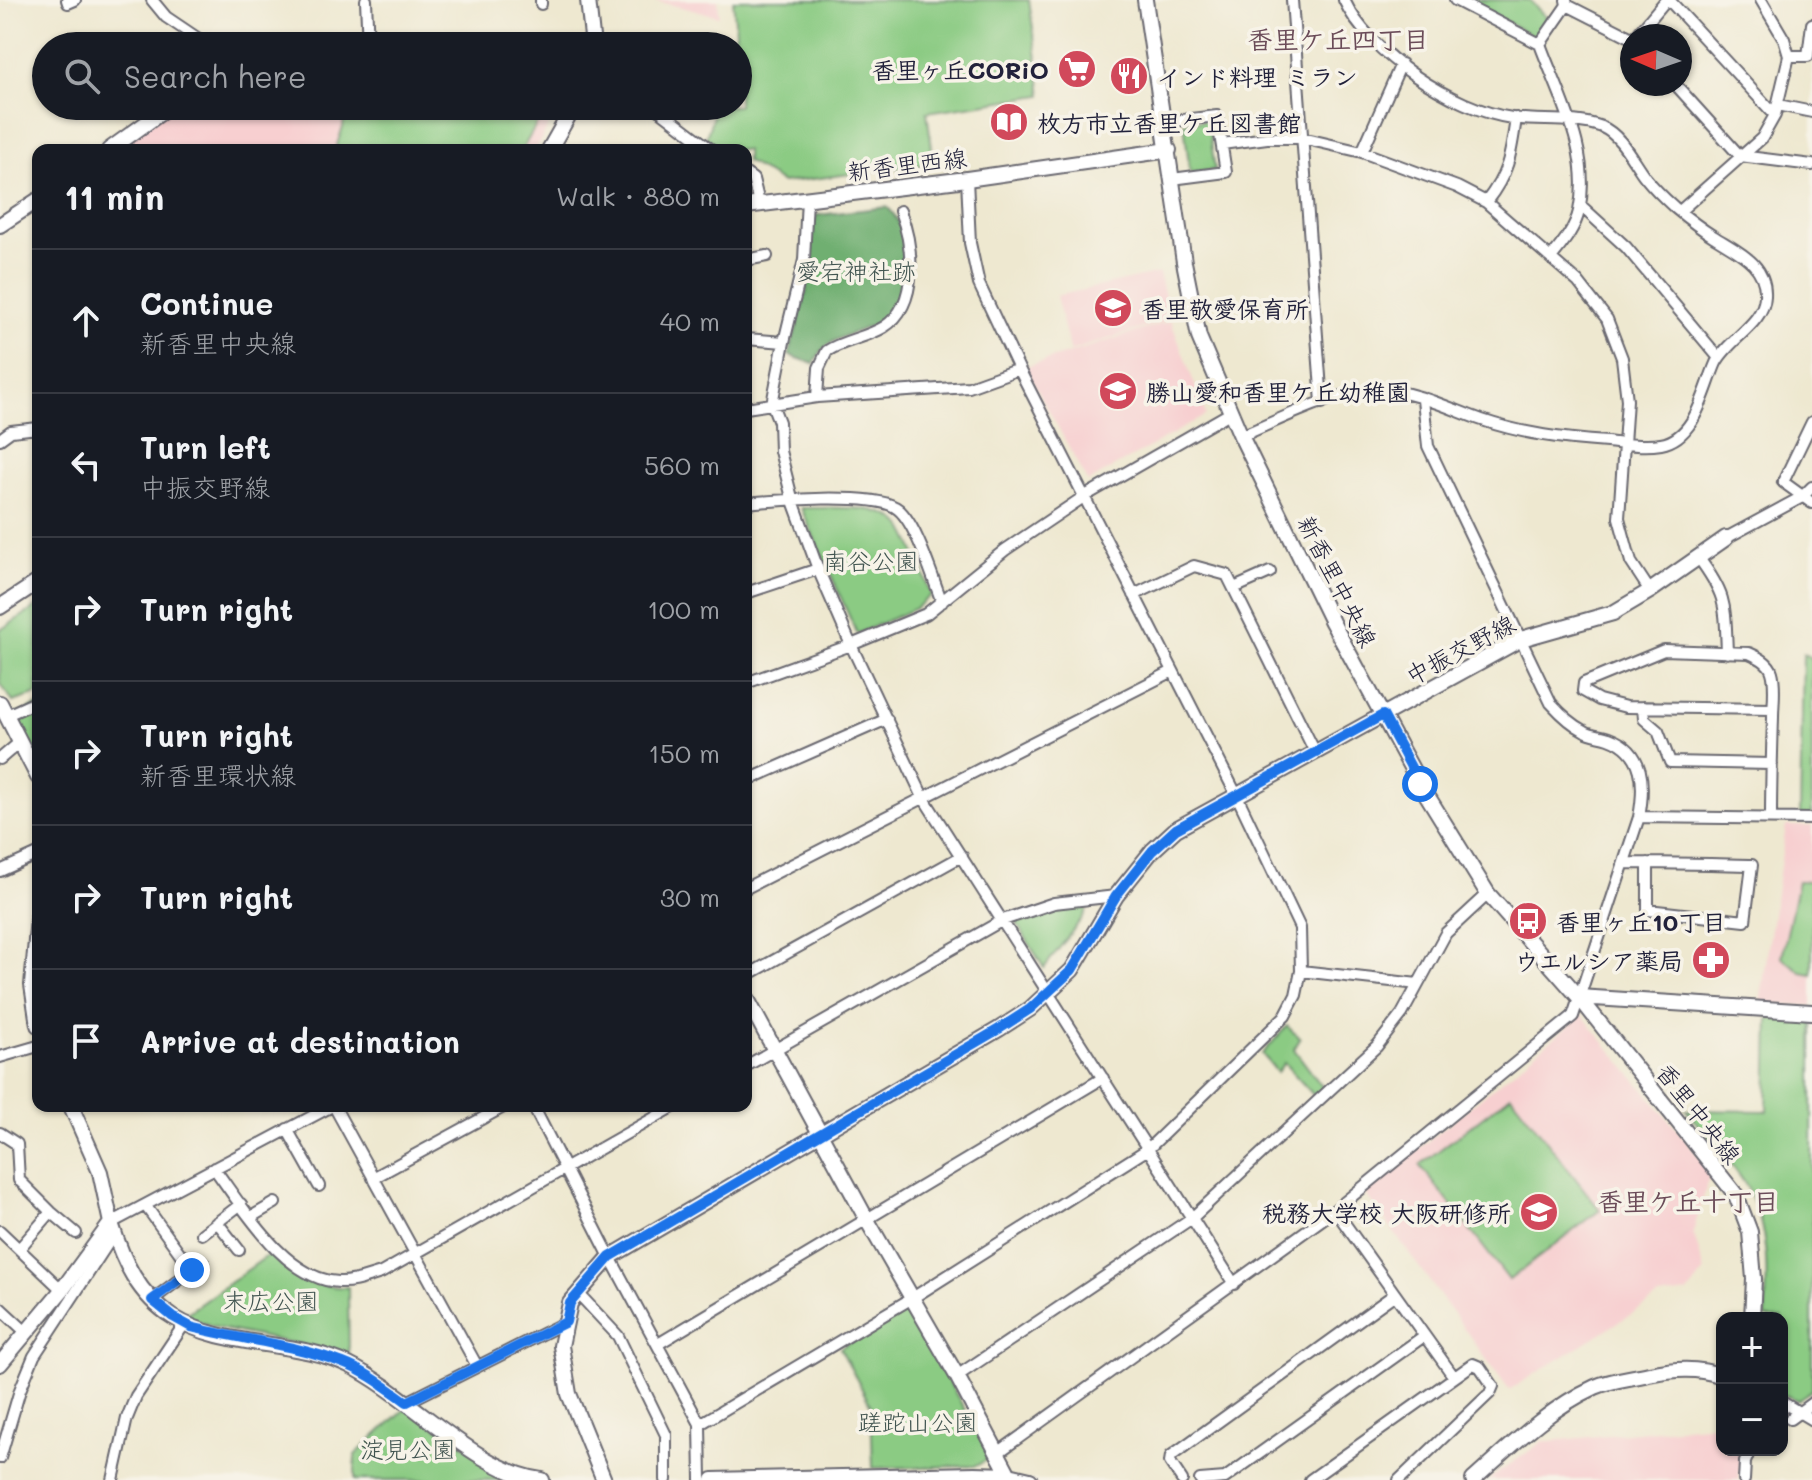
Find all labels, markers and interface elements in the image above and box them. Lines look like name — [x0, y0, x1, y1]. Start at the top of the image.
district label: 香里ケ丘四丁目 — [1247, 22, 1429, 56]
north arrow — [1620, 24, 1692, 96]
search box — [32, 32, 752, 120]
supermarket icon: 香里ヶ丘CORiO — [1056, 48, 1098, 90]
icon: search — [60, 54, 104, 98]
place label: 香里ヶ丘CORiO — [871, 54, 1049, 85]
restaurant icon: インド料理 ミラン — [1108, 55, 1150, 97]
text: Search here — [124, 56, 307, 96]
place label: インド料理 ミラン — [1157, 61, 1358, 92]
library icon: 枚方市立香里ケ丘図書館 — [988, 101, 1030, 143]
place label: 枚方市立香里ケ丘図書館 — [1037, 107, 1301, 138]
street label: 新香里西線 — [846, 141, 968, 187]
text: 11 min — [64, 174, 164, 219]
text: Walk · 880 m — [556, 179, 720, 213]
park label: 愛宕神社跡 — [796, 255, 916, 286]
text: Continue — [140, 283, 273, 323]
school or university icon: 香里敬愛保育所 — [1092, 287, 1134, 329]
place label: 香里敬愛保育所 — [1141, 293, 1309, 324]
icon: ahead — [64, 299, 108, 343]
text: 40 m — [660, 304, 720, 338]
text: 新香里中央線 — [140, 326, 296, 360]
school or university icon: 勝山愛和香里ケ丘幼稚園 — [1097, 370, 1139, 412]
place label: 勝山愛和香里ケ丘幼稚園 — [1146, 376, 1410, 407]
text: Turn left — [140, 427, 271, 467]
icon: left — [64, 443, 108, 487]
text: 560 m — [644, 448, 720, 482]
text: 中振交野線 — [140, 470, 270, 504]
street label: 新香里中央線 — [1292, 510, 1384, 652]
park label: 南谷公園 — [823, 545, 919, 576]
icon: right — [64, 587, 108, 631]
text: Turn right — [140, 589, 293, 629]
text: 100 m — [647, 592, 720, 626]
street label: 中振交野線 — [1400, 607, 1520, 691]
text: Turn right — [140, 715, 293, 755]
icon: right — [64, 731, 108, 775]
text: 150 m — [648, 736, 720, 770]
text: 新香里環状線 — [140, 758, 296, 792]
route start — [1402, 766, 1438, 802]
icon: right — [64, 875, 108, 919]
text: Turn right — [140, 877, 293, 917]
text: 30 m — [660, 880, 720, 914]
bus stop icon: 香里ヶ丘10丁目 — [1507, 900, 1549, 942]
place label: 香里ヶ丘10丁目 — [1556, 906, 1726, 937]
pharmacy icon: ウエルシア薬局 — [1690, 939, 1732, 981]
place label: ウエルシア薬局 — [1515, 945, 1683, 976]
icon: arrive — [64, 1019, 108, 1063]
text: Arrive at destination — [140, 1021, 460, 1061]
street label: 香里中央線 — [1650, 1056, 1748, 1170]
district label: 香里ケ丘十丁目 — [1597, 1184, 1779, 1218]
school or university icon: 税務大学校 大阪研修所 — [1518, 1191, 1560, 1233]
place label: 税務大学校 大阪研修所 — [1262, 1197, 1511, 1228]
route end — [174, 1252, 210, 1288]
park label: 末広公園 — [223, 1285, 319, 1316]
map controls — [1716, 1312, 1788, 1456]
button: + — [1716, 1312, 1788, 1384]
button: − — [1716, 1384, 1788, 1456]
park label: 蹉跎山公園 — [858, 1406, 978, 1437]
park label: 淀見公園 — [360, 1433, 456, 1464]

